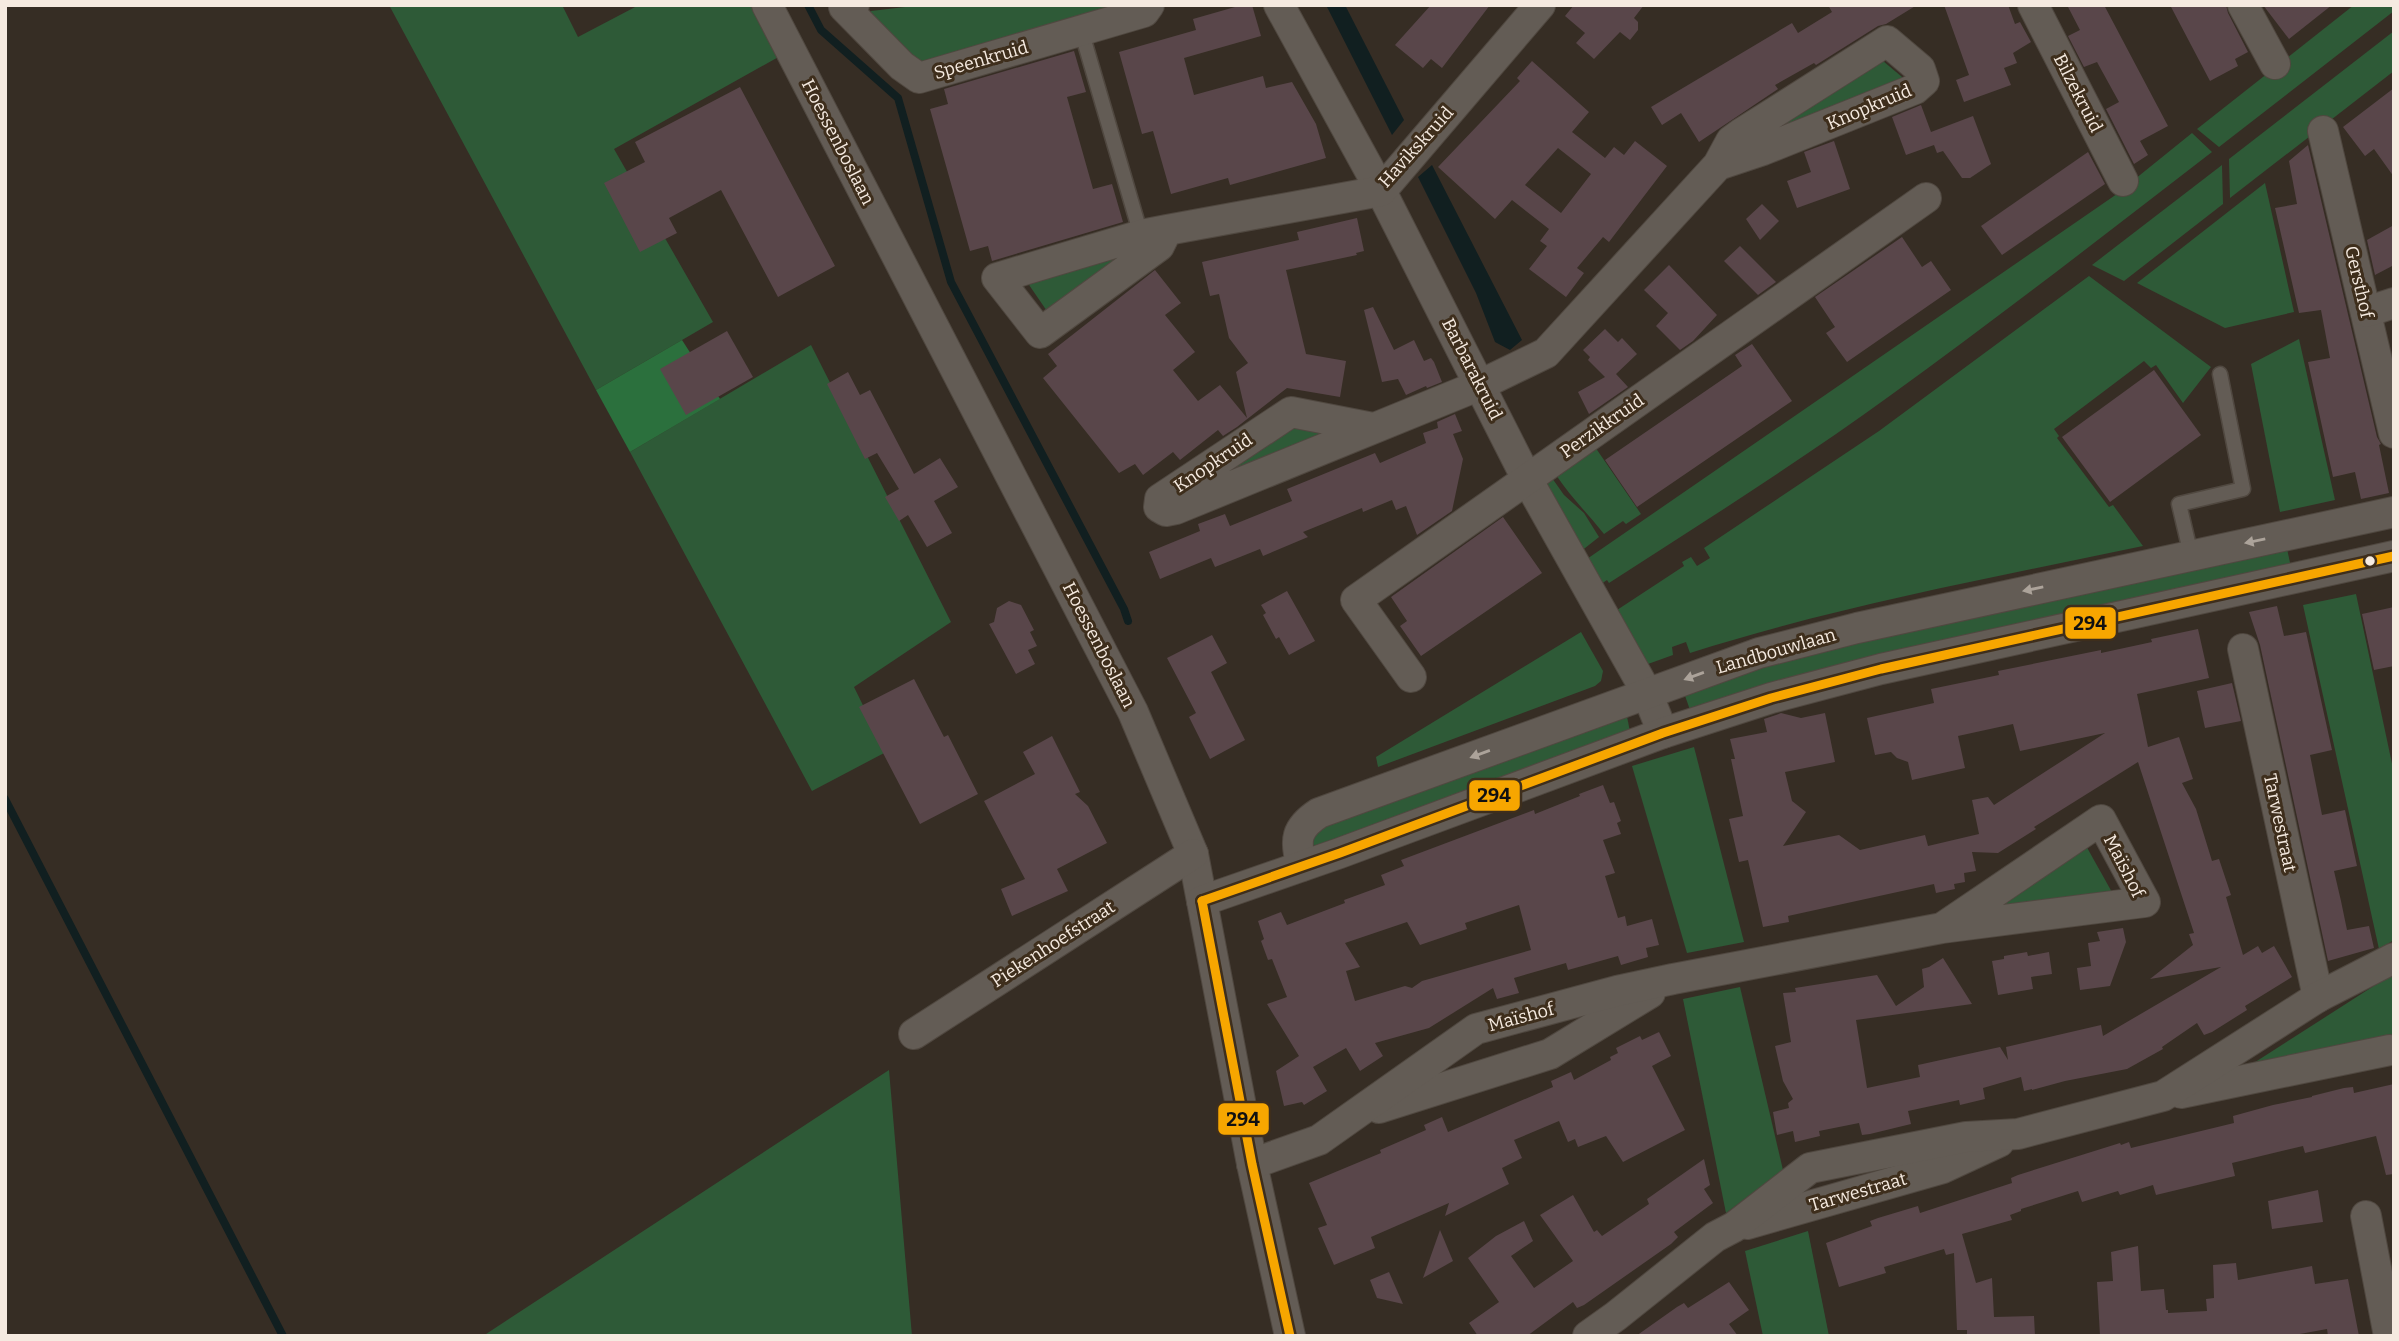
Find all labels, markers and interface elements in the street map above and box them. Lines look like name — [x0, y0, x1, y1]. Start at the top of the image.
street label: Speenkruid — [931, 36, 1031, 84]
street label: Bilzekruid — [2049, 50, 2107, 136]
street label: Hoessenboslaan — [797, 75, 879, 209]
street label: Knopkruid — [1823, 79, 1915, 135]
street label: Havikskruid — [1374, 102, 1458, 192]
street label: Gersthof — [2340, 244, 2378, 322]
street label: Barbarakruid — [1437, 314, 1507, 424]
street label: Perzikkruid — [1556, 389, 1648, 463]
street label: Knopkruid — [1170, 429, 1257, 497]
one-way arrow — [2244, 536, 2266, 547]
unlabelled marker — [2363, 554, 2377, 568]
street label: Hoessenboslaan — [1058, 578, 1140, 712]
one-way arrow — [2022, 584, 2044, 595]
line badge: 294 — [2064, 606, 2117, 640]
text: 294 — [2073, 612, 2107, 635]
street label: Landbouwlaan — [1714, 623, 1839, 679]
one-way arrow — [1684, 671, 1705, 682]
one-way arrow — [1470, 748, 1491, 759]
street label: Tarwestraat — [2259, 772, 2301, 875]
line badge: 294 — [1468, 779, 1521, 812]
text: 294 — [1477, 784, 1511, 807]
street label: Maïshof — [2099, 831, 2150, 903]
street label: Piekenhoefstraat — [987, 896, 1119, 992]
street label: Maïshof — [1486, 997, 1558, 1036]
line badge: 294 — [1217, 1102, 1270, 1136]
text: 294 — [1226, 1108, 1260, 1131]
street label: Tarwestraat — [1807, 1168, 1910, 1216]

